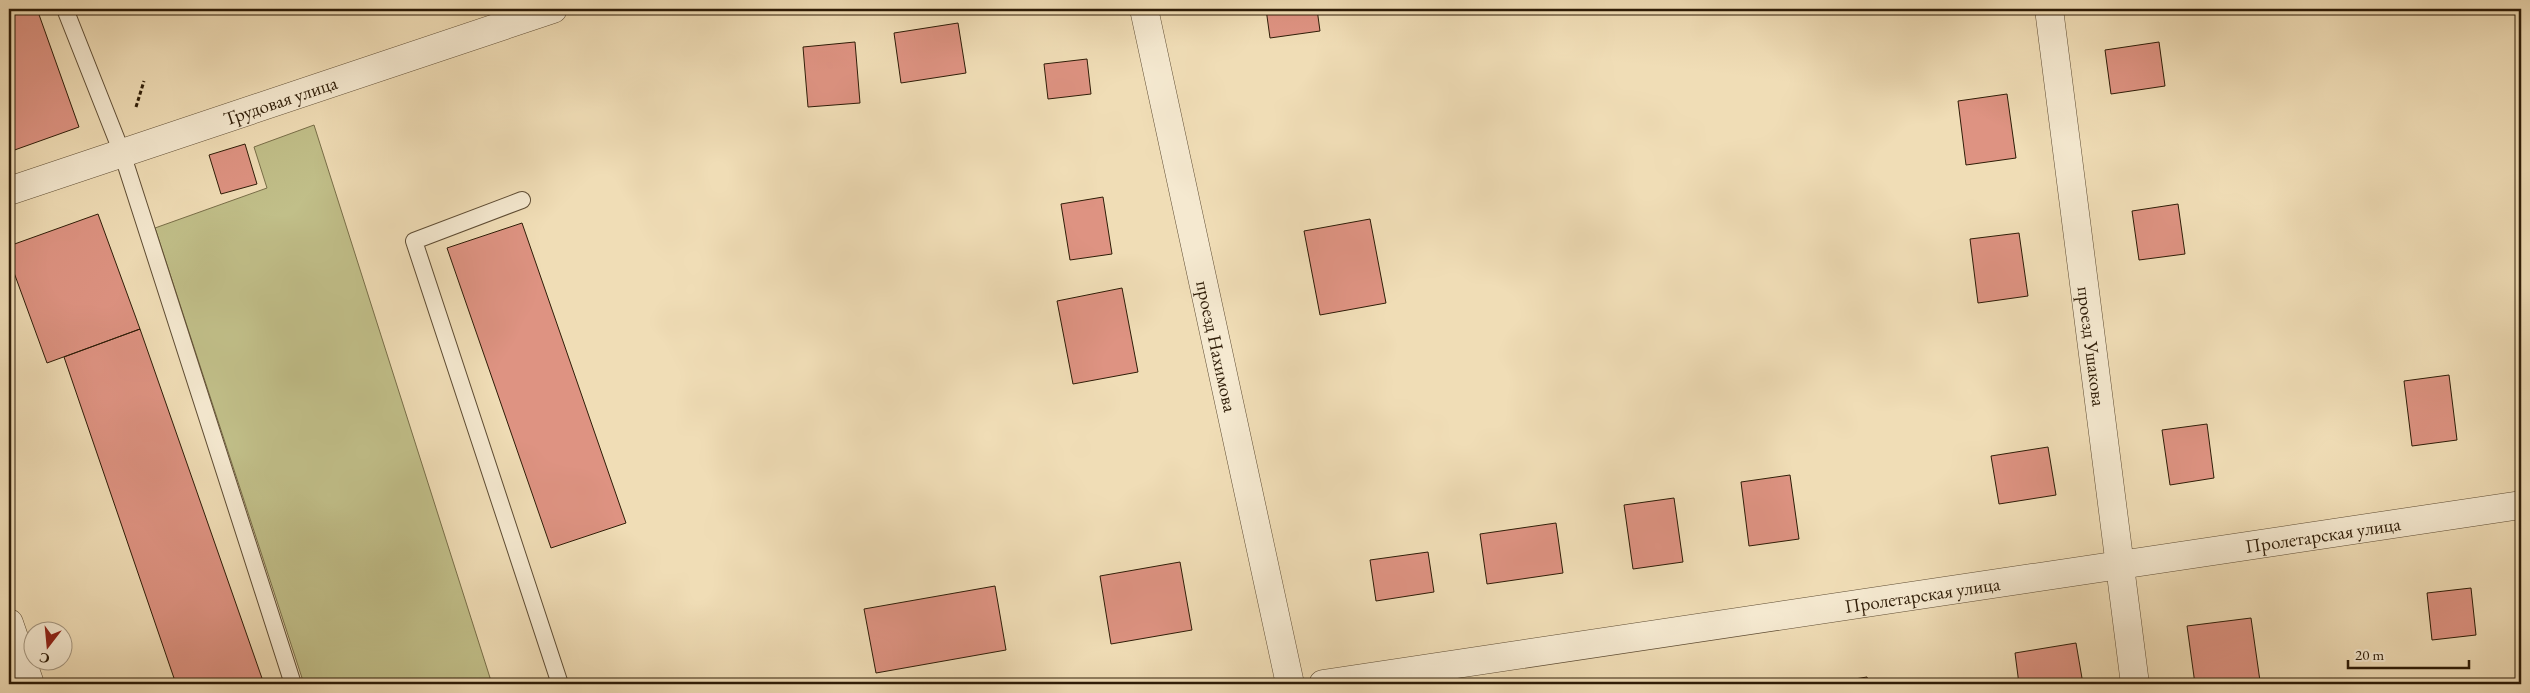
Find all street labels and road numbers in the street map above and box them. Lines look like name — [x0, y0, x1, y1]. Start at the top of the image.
street label: Трудовая улица — [220, 69, 341, 131]
street label: проезд Нахимова — [1191, 278, 1243, 415]
street label: проезд Ушакова — [2072, 285, 2112, 408]
street label: Пролетарская улица — [2243, 511, 2403, 559]
street label: Пролетарская улица — [1843, 570, 2002, 618]

